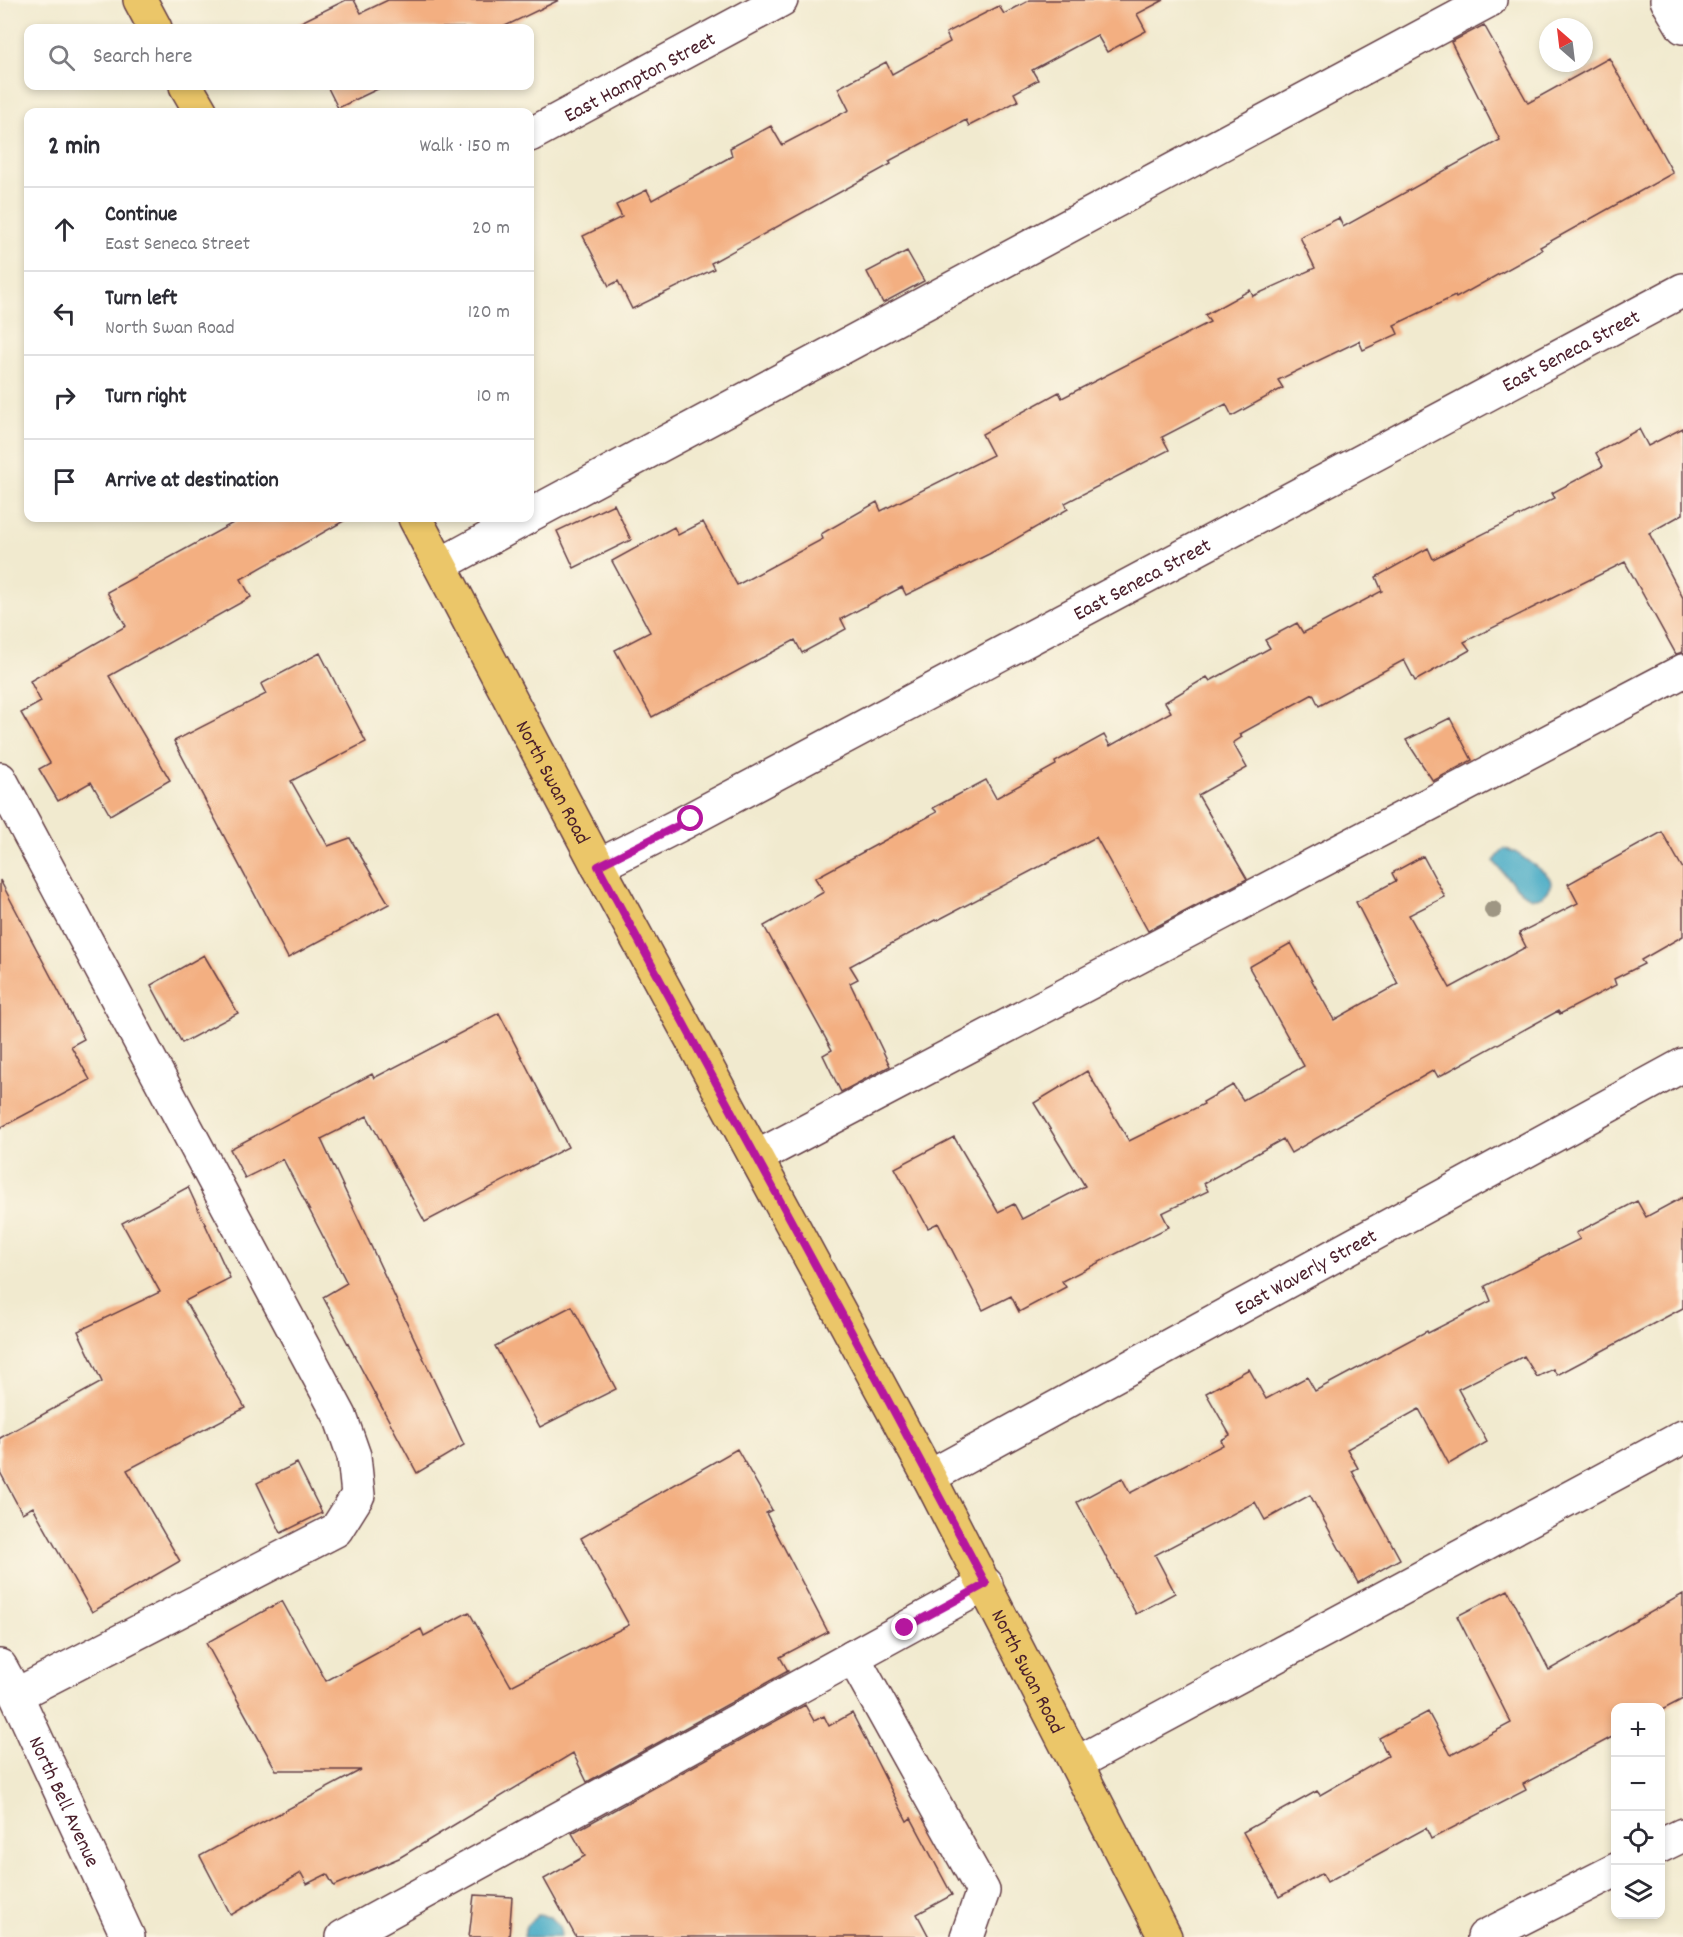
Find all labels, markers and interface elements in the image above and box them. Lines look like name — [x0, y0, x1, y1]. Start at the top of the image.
north arrow — [1539, 18, 1593, 72]
search box — [24, 24, 534, 90]
street label: East Hampton Street — [559, 26, 722, 132]
icon: search — [45, 41, 78, 74]
text: Search here — [93, 42, 192, 73]
text: 2 min — [48, 129, 100, 166]
text: Walk · 150 m — [420, 133, 510, 161]
text: Continue — [105, 200, 177, 231]
icon: ahead — [48, 213, 81, 246]
text: 20 m — [472, 215, 510, 243]
text: East Seneca Street — [105, 231, 250, 259]
text: Turn left — [105, 284, 177, 315]
icon: left — [48, 297, 81, 330]
text: 120 m — [468, 299, 510, 327]
street label: East Seneca Street — [1498, 303, 1647, 402]
text: North Swan Road — [105, 315, 235, 343]
icon: right — [48, 381, 81, 414]
text: Turn right — [105, 382, 187, 413]
text: 10 m — [476, 383, 510, 411]
icon: arrive — [48, 465, 81, 498]
text: Arrive at destination — [105, 466, 279, 497]
street label: East Seneca Street — [1069, 532, 1218, 630]
street label: North Swan Road — [506, 716, 596, 850]
route start — [677, 805, 703, 831]
street label: East Waverly Street — [1230, 1223, 1384, 1325]
street label: North Swan Road — [981, 1605, 1070, 1740]
route end — [891, 1614, 917, 1640]
map controls — [1611, 1703, 1665, 1919]
button: + — [1611, 1703, 1665, 1757]
street label: North Bell Avenue — [19, 1732, 106, 1873]
button: − — [1611, 1757, 1665, 1811]
button: locate — [1611, 1811, 1665, 1865]
button: layers — [1611, 1865, 1665, 1919]

